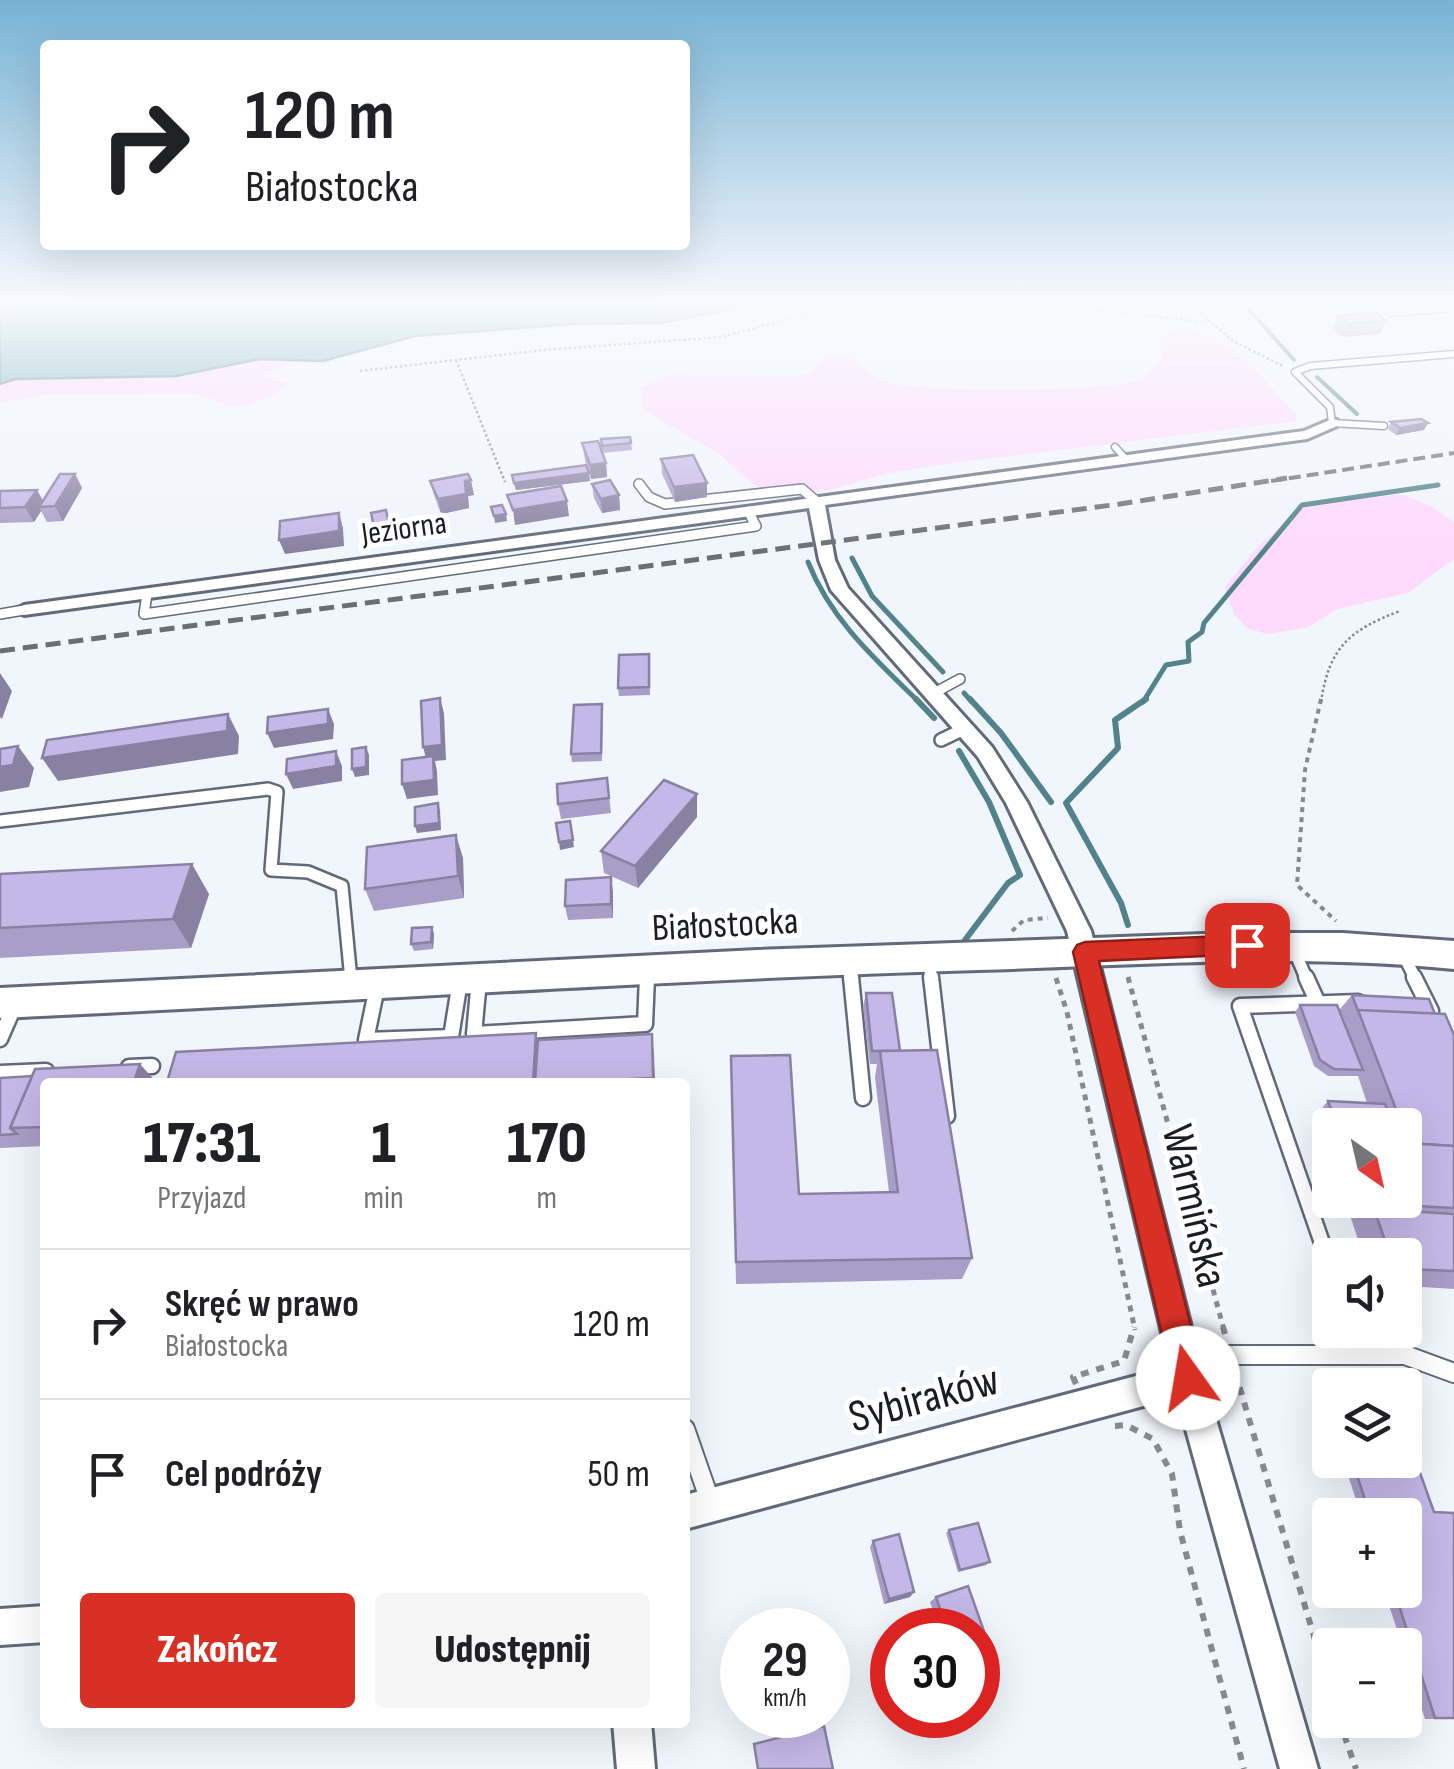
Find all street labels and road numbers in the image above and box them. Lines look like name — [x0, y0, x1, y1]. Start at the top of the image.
street label: Jeziorna — [358, 504, 449, 554]
street label: Białostocka — [651, 899, 799, 951]
street label: Warmińska — [1149, 1119, 1239, 1293]
street label: Sybiraków — [843, 1353, 1005, 1445]

